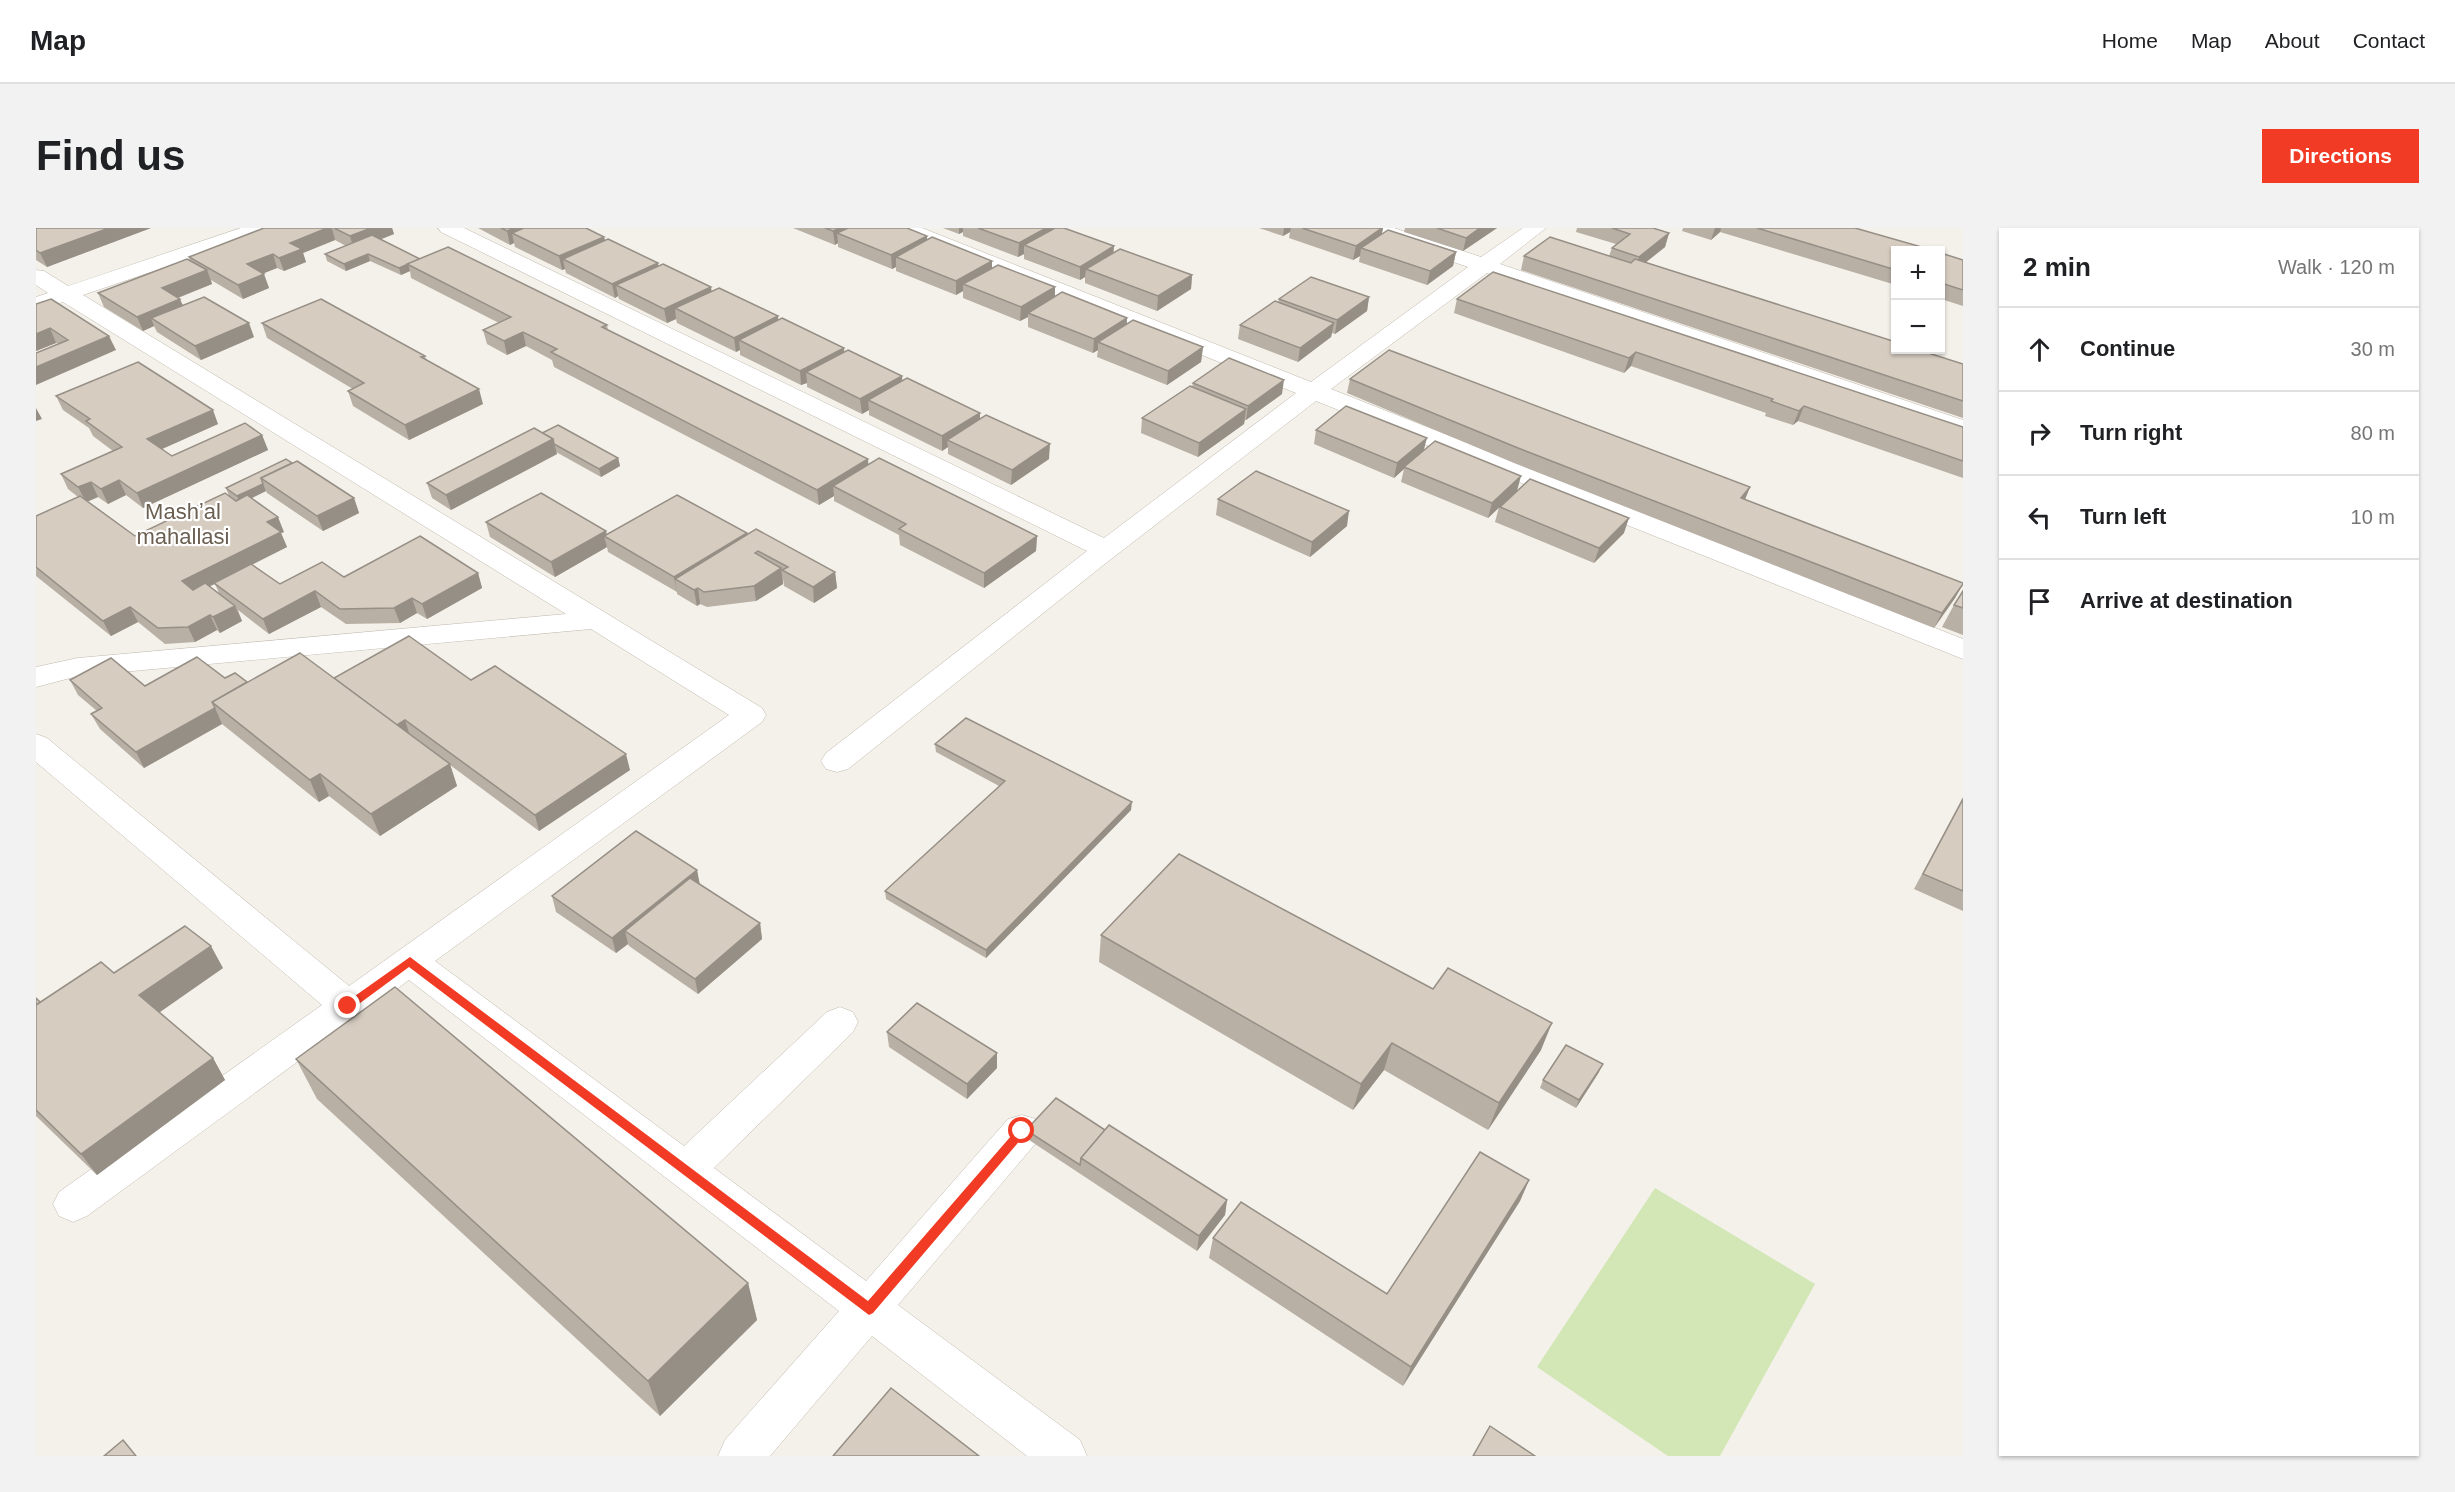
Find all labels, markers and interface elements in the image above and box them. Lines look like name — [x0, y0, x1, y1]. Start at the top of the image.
text: Map — [30, 25, 86, 56]
text: Home — [2102, 29, 2158, 52]
text: Map — [2191, 29, 2232, 52]
text: About — [2265, 29, 2320, 52]
text: Contact — [2353, 29, 2425, 52]
button: Directions — [2262, 129, 2419, 183]
text: Find us — [36, 132, 185, 179]
map controls — [1891, 246, 1945, 354]
button: + — [1891, 246, 1945, 300]
text: 2 min — [2023, 252, 2091, 282]
text: Walk · 120 m — [2278, 256, 2395, 278]
button: − — [1891, 300, 1945, 354]
icon: ahead — [2023, 333, 2056, 366]
text: Continue — [2080, 336, 2175, 361]
text: 30 m — [2351, 338, 2395, 360]
icon: right — [2023, 417, 2056, 450]
text: Turn right — [2080, 420, 2182, 445]
text: 80 m — [2351, 422, 2395, 444]
district label: Mashʼal mahallasi — [137, 499, 229, 549]
icon: left — [2023, 501, 2056, 534]
text: Turn left — [2080, 504, 2166, 529]
text: 10 m — [2351, 506, 2395, 528]
icon: arrive — [2023, 585, 2056, 618]
text: Arrive at destination — [2080, 588, 2293, 613]
route end — [334, 992, 360, 1018]
route start — [1008, 1117, 1034, 1143]

